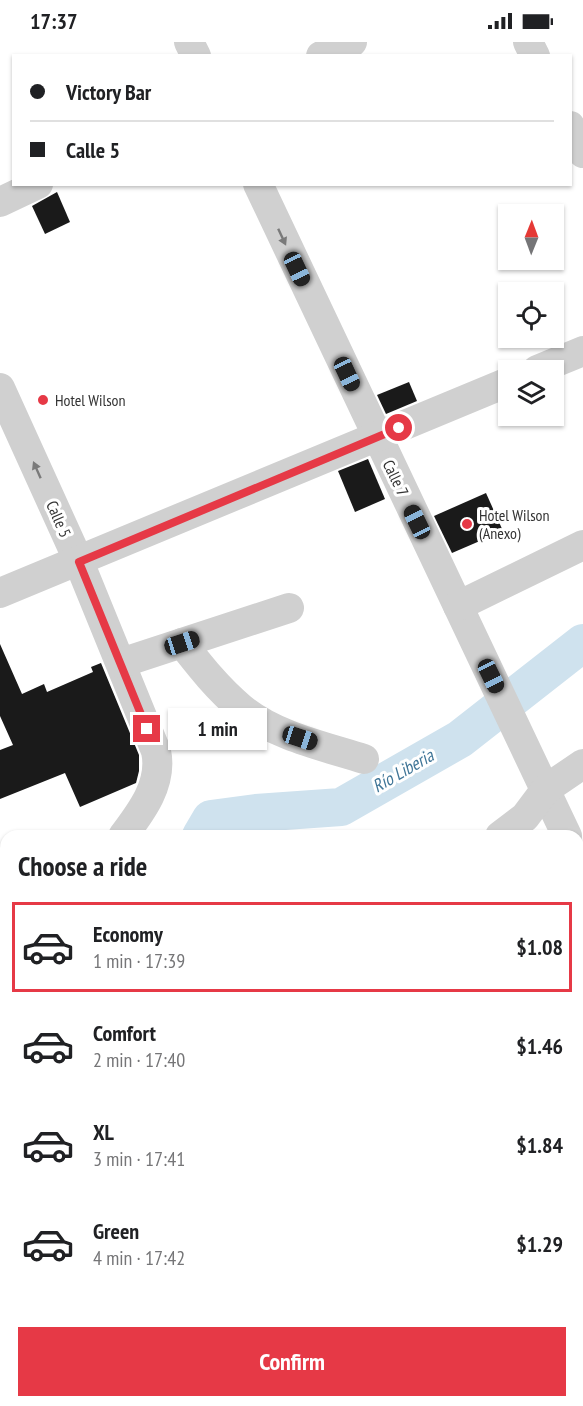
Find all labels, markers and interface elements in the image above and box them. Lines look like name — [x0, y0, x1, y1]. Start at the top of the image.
text: 17:37 — [30, 7, 78, 35]
text: Victory Bar — [66, 78, 151, 106]
text: Calle 5 — [66, 136, 120, 164]
north arrow — [498, 204, 564, 270]
map controls — [498, 204, 564, 426]
one-way arrow — [278, 229, 287, 246]
car — [281, 249, 313, 289]
button: locate — [498, 282, 564, 348]
car — [331, 354, 363, 394]
button: layers — [498, 360, 564, 426]
place label: Hotel Wilson — [55, 390, 126, 410]
marker: Hotel Wilson — [36, 393, 50, 407]
route start — [385, 414, 412, 441]
street label: Calle 7 — [379, 456, 413, 500]
one-way arrow — [33, 462, 42, 479]
street label: Calle 5 — [42, 497, 76, 541]
car — [401, 502, 433, 542]
place label: Hotel Wilson (Anexo) — [479, 505, 550, 543]
marker: Hotel Wilson (Anexo) — [460, 517, 474, 531]
car — [162, 629, 202, 657]
car — [475, 656, 507, 696]
callout: 1 min — [168, 708, 267, 750]
route end — [133, 715, 160, 742]
text: 1 min — [197, 716, 238, 742]
car — [280, 724, 320, 752]
water label: Río Liberia — [368, 744, 438, 797]
text: Choose a ride — [18, 849, 147, 883]
icon: car — [21, 920, 75, 974]
text: Economy — [93, 920, 163, 948]
text: $1.08 — [516, 933, 563, 961]
text: 1 min · 17:39 — [93, 948, 185, 974]
icon: car — [21, 1019, 75, 1073]
text: Comfort — [93, 1019, 156, 1047]
text: $1.46 — [516, 1032, 563, 1060]
text: 2 min · 17:40 — [93, 1047, 185, 1073]
icon: car — [21, 1118, 75, 1172]
text: XL — [93, 1118, 114, 1146]
text: $1.84 — [516, 1131, 563, 1159]
text: 3 min · 17:41 — [93, 1146, 185, 1172]
icon: car — [21, 1217, 75, 1271]
text: Green — [93, 1217, 139, 1245]
text: $1.29 — [516, 1230, 563, 1258]
text: 4 min · 17:42 — [93, 1245, 185, 1271]
button: Confirm — [18, 1327, 566, 1396]

